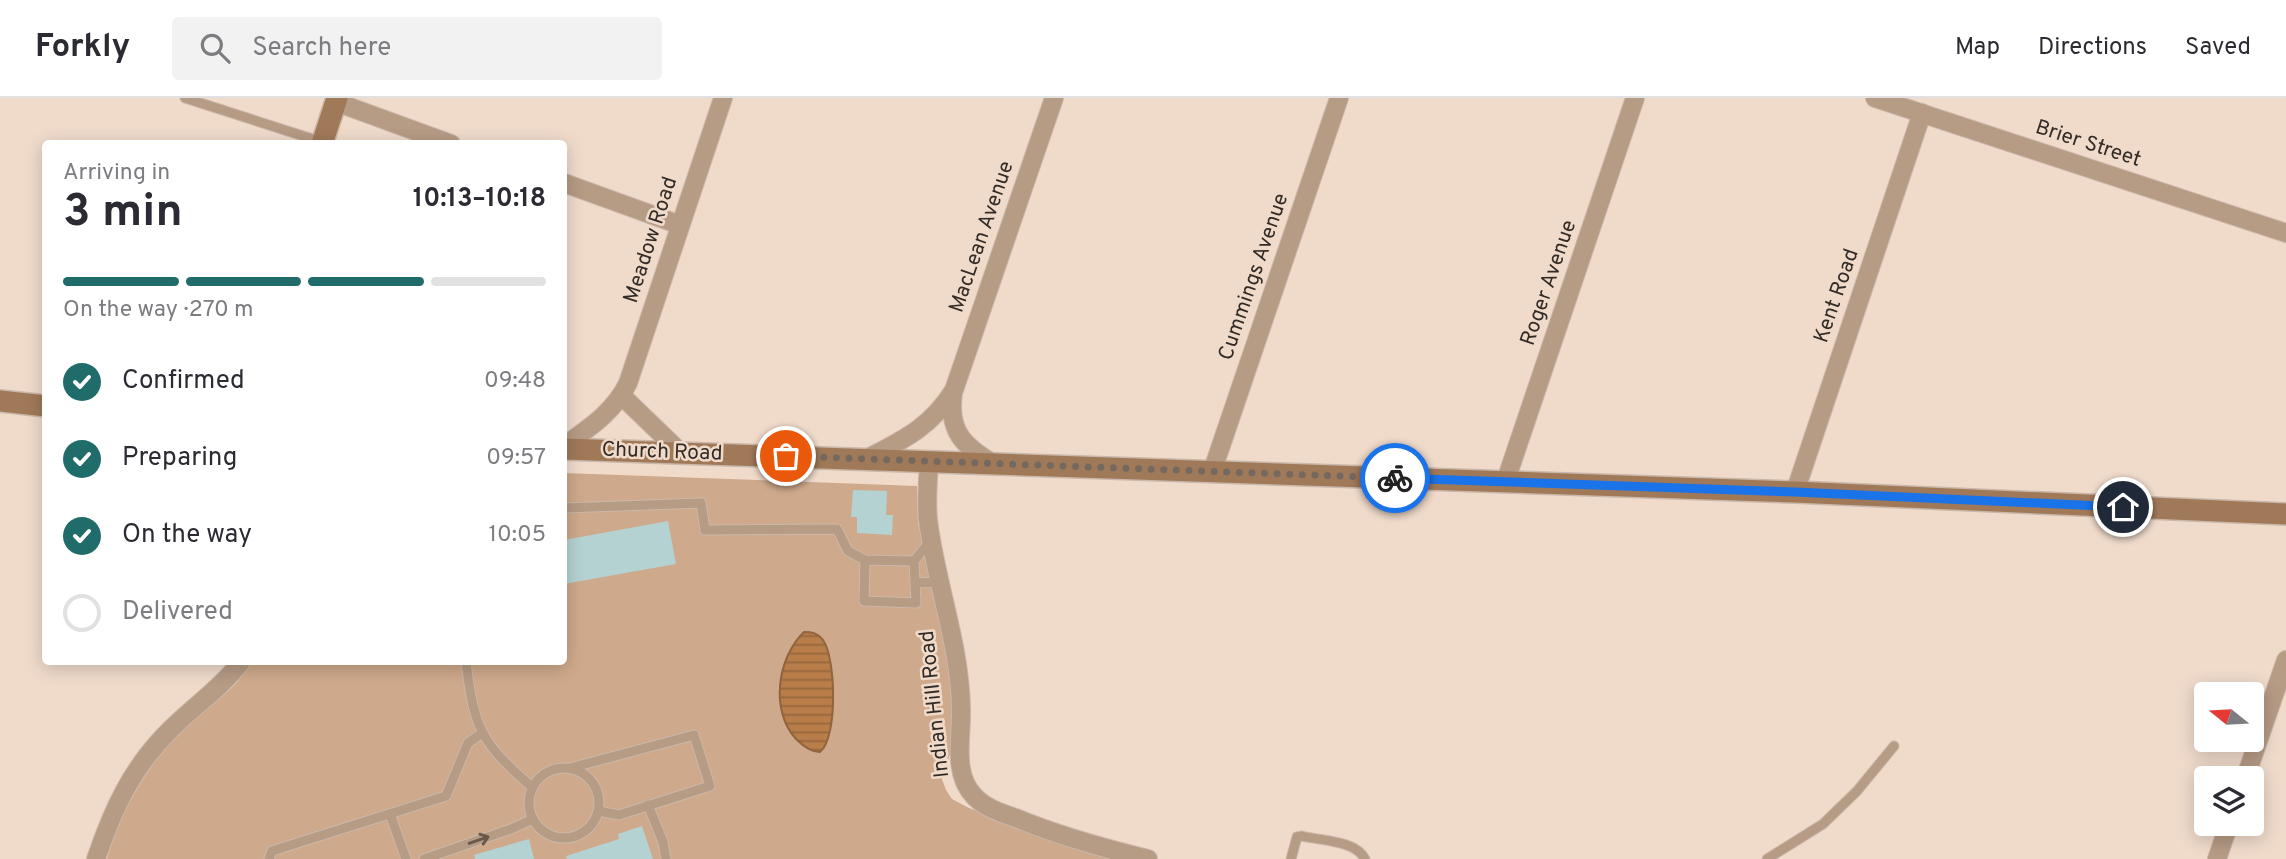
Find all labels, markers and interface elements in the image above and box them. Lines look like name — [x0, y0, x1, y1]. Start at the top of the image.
search box — [172, 17, 662, 80]
text: Forkly — [35, 27, 130, 69]
icon: search — [196, 29, 234, 67]
text: Search here — [252, 32, 391, 65]
text: Map — [1955, 33, 2000, 63]
text: Directions — [2038, 33, 2147, 63]
text: Saved — [2185, 33, 2251, 63]
street label: Brier Street — [2032, 114, 2144, 174]
street label: MacLean Avenue — [943, 158, 1021, 316]
text: Arriving in — [63, 159, 170, 188]
street label: Meadow Road — [618, 173, 684, 307]
text: 10:13–10:18 — [413, 183, 546, 216]
text: 3 min — [63, 184, 183, 243]
street label: Cummings Avenue — [1213, 190, 1295, 364]
street label: Roger Avenue — [1515, 217, 1583, 349]
street label: Kent Road — [1808, 245, 1866, 347]
text: On the way · 270 m — [63, 296, 254, 325]
icon: check — [63, 363, 101, 401]
text: Confirmed — [122, 365, 245, 398]
text: 09:48 — [484, 367, 546, 396]
pin — [756, 426, 816, 486]
street label: Church Road — [601, 436, 723, 468]
icon: bag — [767, 437, 805, 475]
icon: check — [63, 440, 101, 478]
text: Preparing — [122, 442, 237, 475]
courier — [1360, 443, 1430, 513]
text: 09:57 — [486, 444, 546, 473]
icon: bike — [1376, 459, 1414, 497]
pin — [2093, 477, 2153, 537]
icon: home — [2104, 488, 2142, 526]
icon: check — [63, 517, 101, 555]
text: On the way — [122, 519, 252, 552]
text: 10:05 — [488, 521, 546, 550]
text: Delivered — [122, 596, 233, 629]
street label: Indian Hill Road — [914, 629, 956, 779]
north arrow — [2194, 682, 2264, 752]
map controls — [2194, 682, 2264, 836]
button: layers — [2194, 766, 2264, 836]
one-way arrow — [468, 833, 490, 846]

